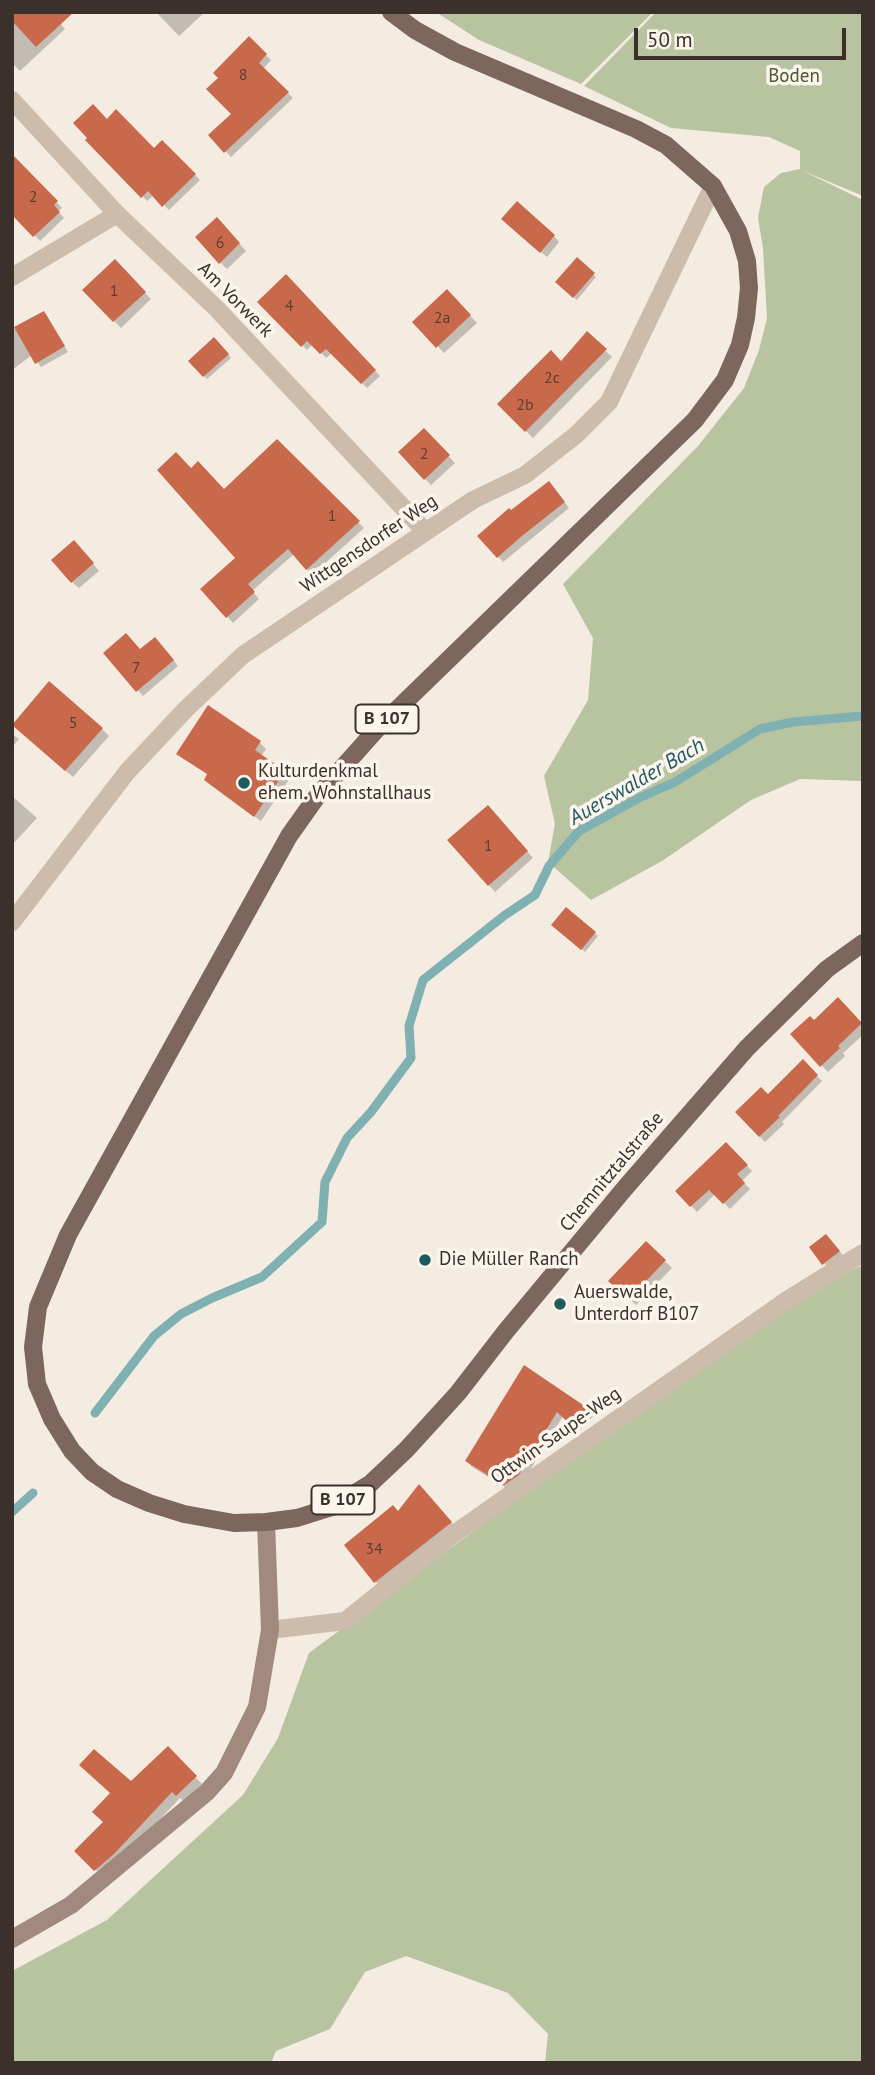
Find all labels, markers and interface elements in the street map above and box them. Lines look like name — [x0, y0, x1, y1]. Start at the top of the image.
scale bar — [637, 14, 849, 58]
text: 50 m — [647, 26, 693, 53]
house number: 8 — [239, 65, 247, 85]
park label: Boden — [768, 66, 820, 88]
house number: 2 — [29, 187, 37, 207]
house number: 6 — [216, 233, 224, 253]
street label: Am Vorwerk — [193, 258, 277, 342]
house number: 1 — [110, 281, 118, 301]
house number: 4 — [285, 296, 293, 316]
house number: 2a — [434, 308, 450, 328]
house number: 2c — [544, 368, 560, 388]
house number: 2b — [516, 395, 534, 415]
house number: 2 — [420, 444, 428, 464]
street label: Wittgensdorfer Weg — [296, 490, 442, 598]
house number: 1 — [328, 506, 336, 526]
house number: 7 — [132, 658, 140, 678]
road number: B 107 — [356, 704, 418, 734]
house number: 5 — [69, 713, 77, 733]
water label: Auerswalder Bach — [565, 733, 709, 831]
place label: Kulturdenkmal ehem. Wohnstallhaus — [258, 761, 431, 805]
marker: Kulturdenkmal ehem. Wohnstallhaus — [236, 775, 252, 791]
house number: 1 — [484, 836, 492, 856]
street label: Chemnitztalstraße — [555, 1107, 669, 1237]
place label: Die Müller Ranch — [439, 1249, 579, 1271]
marker: Die Müller Ranch — [417, 1252, 433, 1268]
place label: Auerswalde, Unterdorf B107 — [574, 1282, 699, 1326]
marker: Auerswalde, Unterdorf B107 — [552, 1296, 568, 1312]
street label: Ottwin-Saupe-Weg — [487, 1383, 625, 1489]
road number: B 107 — [312, 1485, 374, 1514]
house number: 34 — [365, 1539, 383, 1559]

